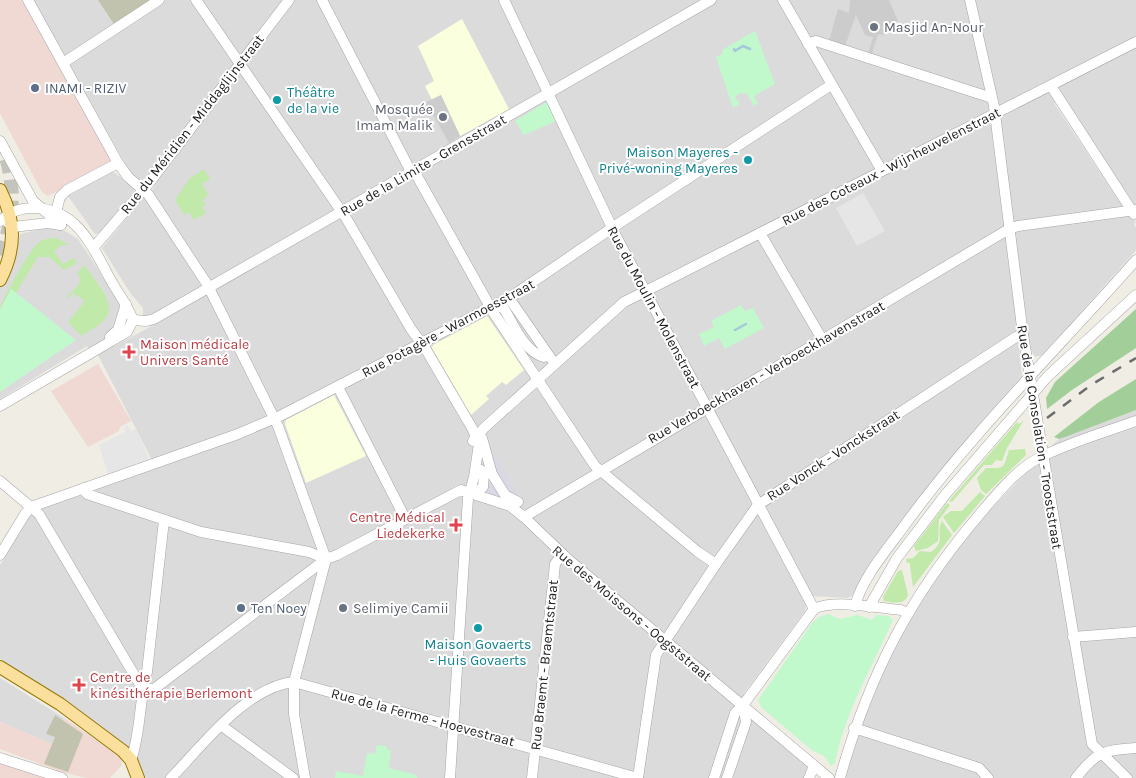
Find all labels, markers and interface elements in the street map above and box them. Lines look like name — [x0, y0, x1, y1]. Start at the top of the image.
place label: Masjid An-Nour — [884, 19, 984, 36]
marker: Masjid An-Nour — [868, 21, 880, 33]
street label: Rue du Méridien - Middaglijnstraat — [117, 31, 268, 217]
place label: INAMI - RIZIV — [45, 80, 127, 97]
marker: INAMI - RIZIV — [29, 82, 41, 94]
place label: Théâtre de la vie — [287, 84, 339, 117]
marker: Théâtre de la vie — [271, 94, 283, 106]
place label: Mosquée Imam Malik — [356, 101, 433, 134]
street label: Rue des Coteaux - Wijnheuvelenstraat — [779, 104, 1003, 229]
street label: Rue de la Limite - Grensstraat — [337, 111, 509, 220]
marker: Mosquée Imam Malik — [437, 111, 449, 123]
place label: Maison Mayeres - Privé-woning Mayeres — [599, 144, 738, 177]
marker: Maison Mayeres - Privé-woning Mayeres — [742, 154, 754, 166]
street label: Rue du Moulin - Molenstraat — [604, 223, 704, 391]
street label: Rue Potagère - Warmoesstraat — [359, 276, 538, 381]
street label: Rue Verboeckhaven - Verboeckhavenstraat — [645, 297, 888, 448]
street label: Rue de la Consolation - Trooststraat — [1013, 324, 1066, 551]
place label: Maison médicale Univers Santé — [140, 336, 249, 369]
marker: Maison médicale Univers Santé — [122, 345, 136, 359]
street label: Rue Vonck - Vonckstraat — [764, 406, 903, 505]
place label: Centre Médical Liedekerke — [350, 509, 445, 542]
marker: Centre Médical Liedekerke — [449, 518, 463, 532]
street label: Rue des Moissons - Oogststraat — [549, 542, 715, 685]
street label: Rue Braemt - Braemtstraat — [527, 579, 562, 751]
place label: Ten Noey — [251, 600, 307, 617]
place label: Selimiye Camii — [353, 600, 449, 617]
marker: Ten Noey — [235, 602, 247, 614]
marker: Selimiye Camii — [337, 602, 349, 614]
marker: Maison Govaerts - Huis Govaerts — [472, 622, 484, 634]
place label: Maison Govaerts - Huis Govaerts — [425, 636, 531, 669]
place label: Centre de kinésithérapie Berlemont — [90, 669, 252, 702]
marker: Centre de kinésithérapie Berlemont — [72, 678, 86, 692]
street label: Rue de la Ferme - Hoevestraat — [329, 685, 516, 750]

